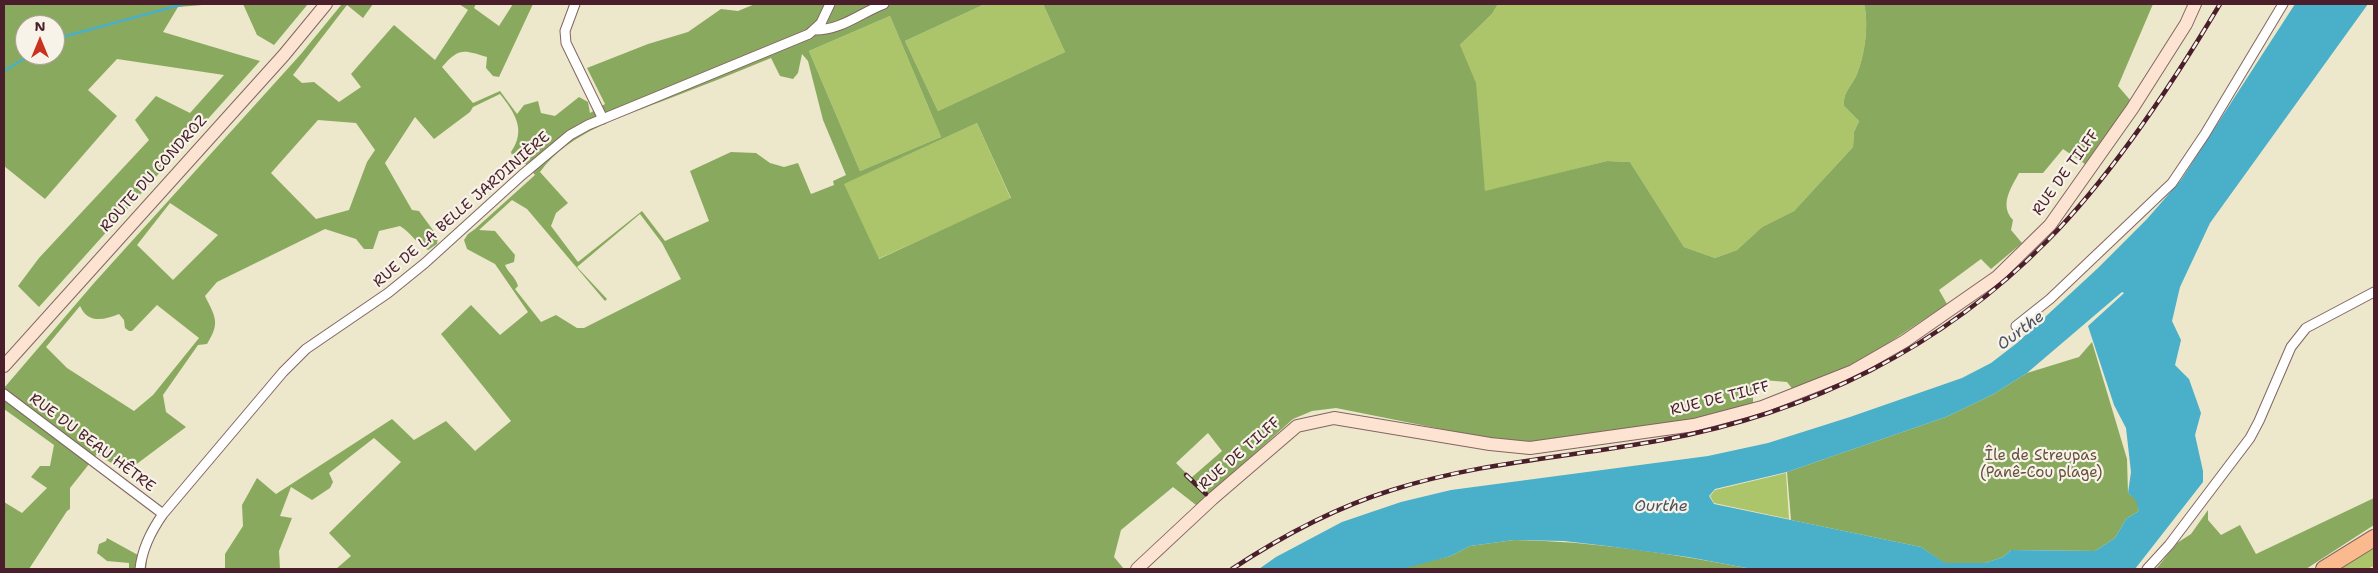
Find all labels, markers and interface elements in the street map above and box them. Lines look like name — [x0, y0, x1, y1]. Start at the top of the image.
north arrow — [15, 15, 65, 65]
text: N — [34, 17, 46, 35]
street label: ROUTE DU CONDROZ — [97, 112, 211, 236]
street label: RUE DE TILFF — [2029, 127, 2103, 219]
street label: RUE DE LA BELLE JARDINIÈRE — [370, 128, 554, 292]
water label: Ourthe — [1994, 307, 2048, 355]
street label: RUE DE TILFF — [1669, 378, 1771, 420]
street label: RUE DU BEAU HÊTRE — [26, 390, 158, 496]
street label: RUE DE TILFF — [1196, 414, 1284, 494]
park label: Île de Streupas (Panê-Cou plage) — [1980, 447, 2102, 482]
water label: Ourthe — [1634, 497, 1688, 517]

